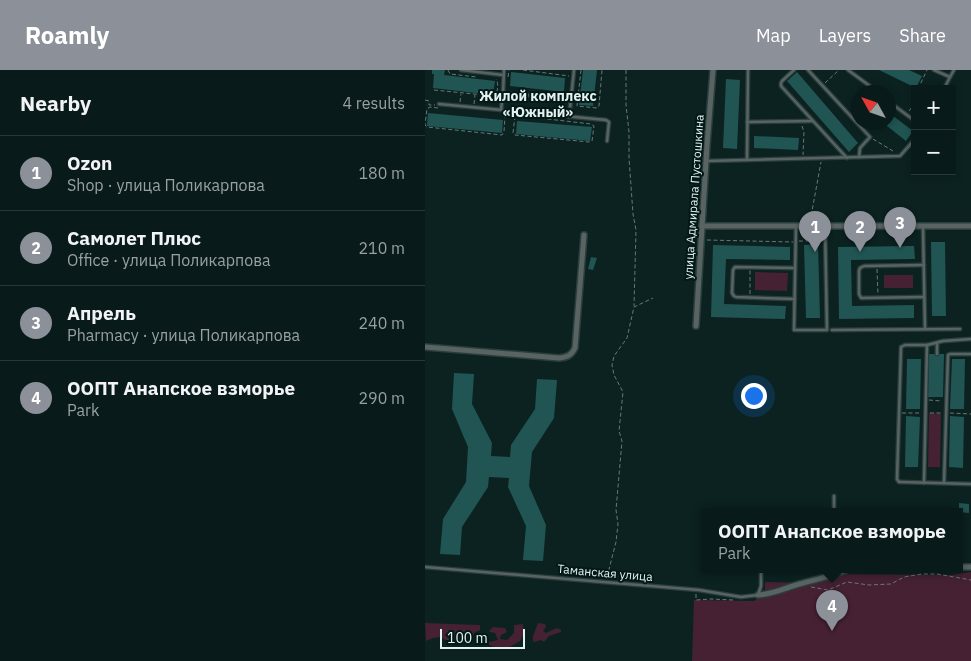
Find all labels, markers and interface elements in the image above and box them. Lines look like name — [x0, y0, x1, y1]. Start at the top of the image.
text: Roamly — [25, 19, 109, 51]
text: Map — [756, 24, 791, 47]
text: Layers — [819, 24, 871, 47]
text: Share — [899, 24, 946, 47]
north arrow — [851, 85, 896, 130]
map controls — [911, 85, 956, 175]
button: + — [911, 85, 956, 130]
district label: Жилой комплекс «Южный» — [479, 87, 597, 121]
text: Nearby — [20, 89, 91, 117]
text: 4 results — [342, 93, 405, 113]
street label: улица Адмирала Пустошкина — [680, 113, 707, 280]
button: − — [911, 130, 956, 175]
text: Ozon — [67, 151, 112, 175]
text: 1 — [31, 163, 41, 183]
text: 180 m — [358, 163, 405, 183]
text: Shop · улица Поликарпова — [67, 175, 265, 195]
pin: 3 — [884, 207, 916, 248]
pin: 1 — [799, 211, 831, 252]
pin: 2 — [844, 211, 876, 252]
text: Самолет Плюс — [67, 226, 201, 250]
text: 2 — [31, 238, 41, 258]
text: 210 m — [358, 238, 405, 258]
text: Office · улица Поликарпова — [67, 250, 271, 270]
text: Апрель — [67, 301, 136, 325]
text: 3 — [31, 313, 41, 333]
text: 240 m — [358, 313, 405, 333]
text: Pharmacy · улица Поликарпова — [67, 325, 300, 345]
text: ООПТ Анапское взморье — [67, 376, 295, 400]
your location — [741, 383, 767, 409]
text: 4 — [31, 388, 41, 408]
text: 290 m — [358, 388, 405, 408]
text: Park — [67, 400, 99, 420]
popup — [701, 508, 963, 573]
text: ООПТ Анапское взморье — [718, 519, 946, 543]
text: Park — [718, 543, 750, 563]
street label: Таманская улица — [557, 561, 654, 584]
pin: 4 — [816, 590, 848, 631]
scale bar — [440, 626, 525, 649]
text: 100 m — [447, 629, 488, 647]

